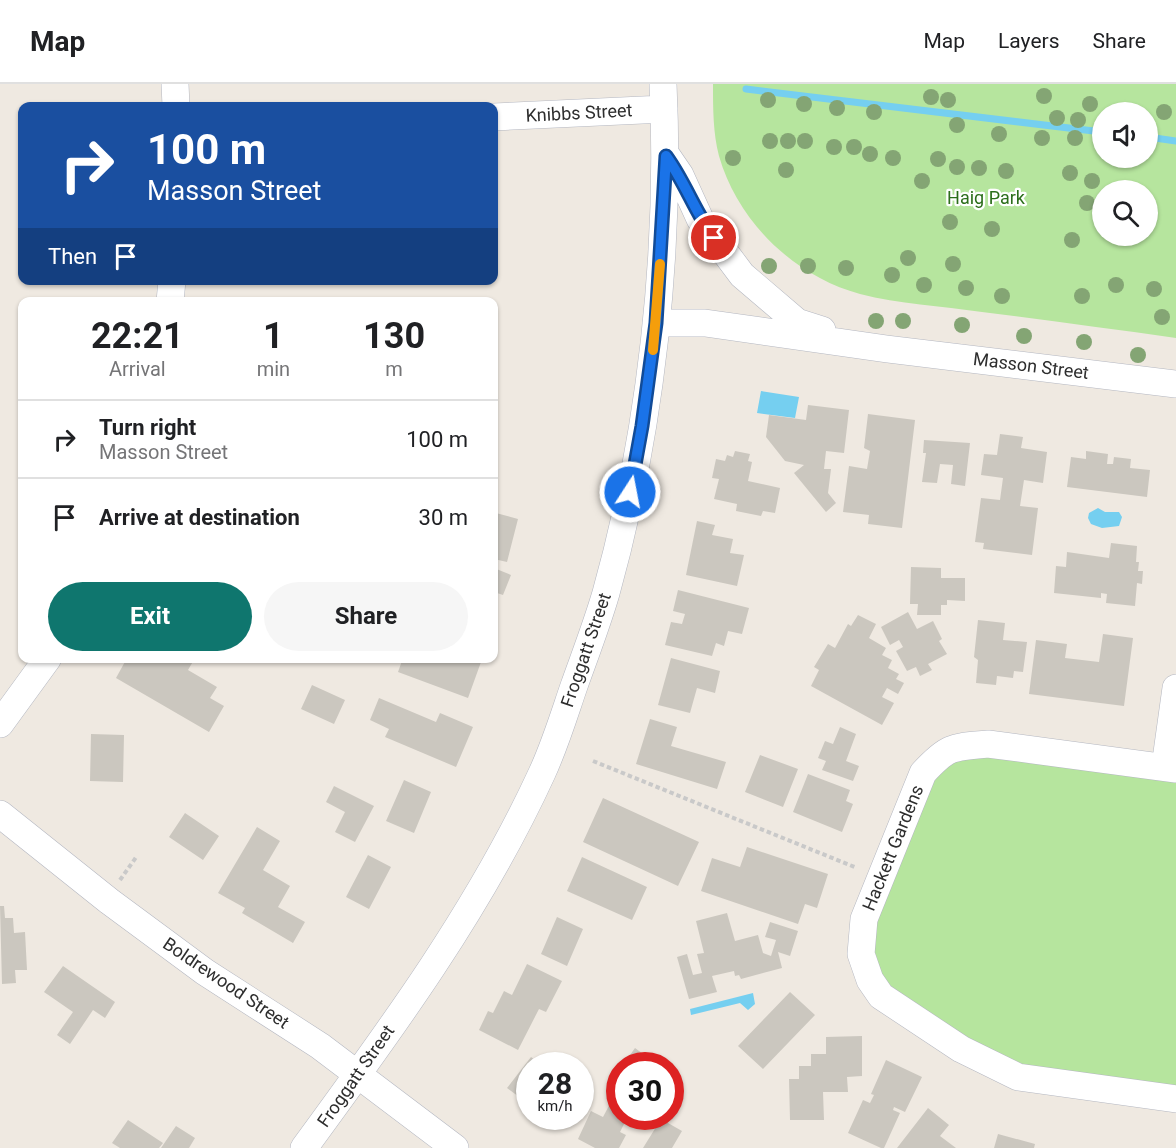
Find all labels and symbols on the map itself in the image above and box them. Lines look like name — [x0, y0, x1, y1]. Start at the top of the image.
street label: Knibbs Street — [525, 99, 633, 126]
park label: Haig Park — [947, 187, 1026, 208]
pin — [688, 212, 739, 263]
street label: Masson Street — [972, 348, 1090, 383]
position arrow — [598, 460, 662, 524]
street label: Froggatt Street — [556, 590, 615, 710]
street label: Hackett Gardens — [858, 782, 927, 914]
street label: Boldrewood Street — [159, 933, 293, 1033]
street label: Froggatt Street — [313, 1021, 399, 1131]
speed limit sign: 30 — [606, 1052, 684, 1130]

